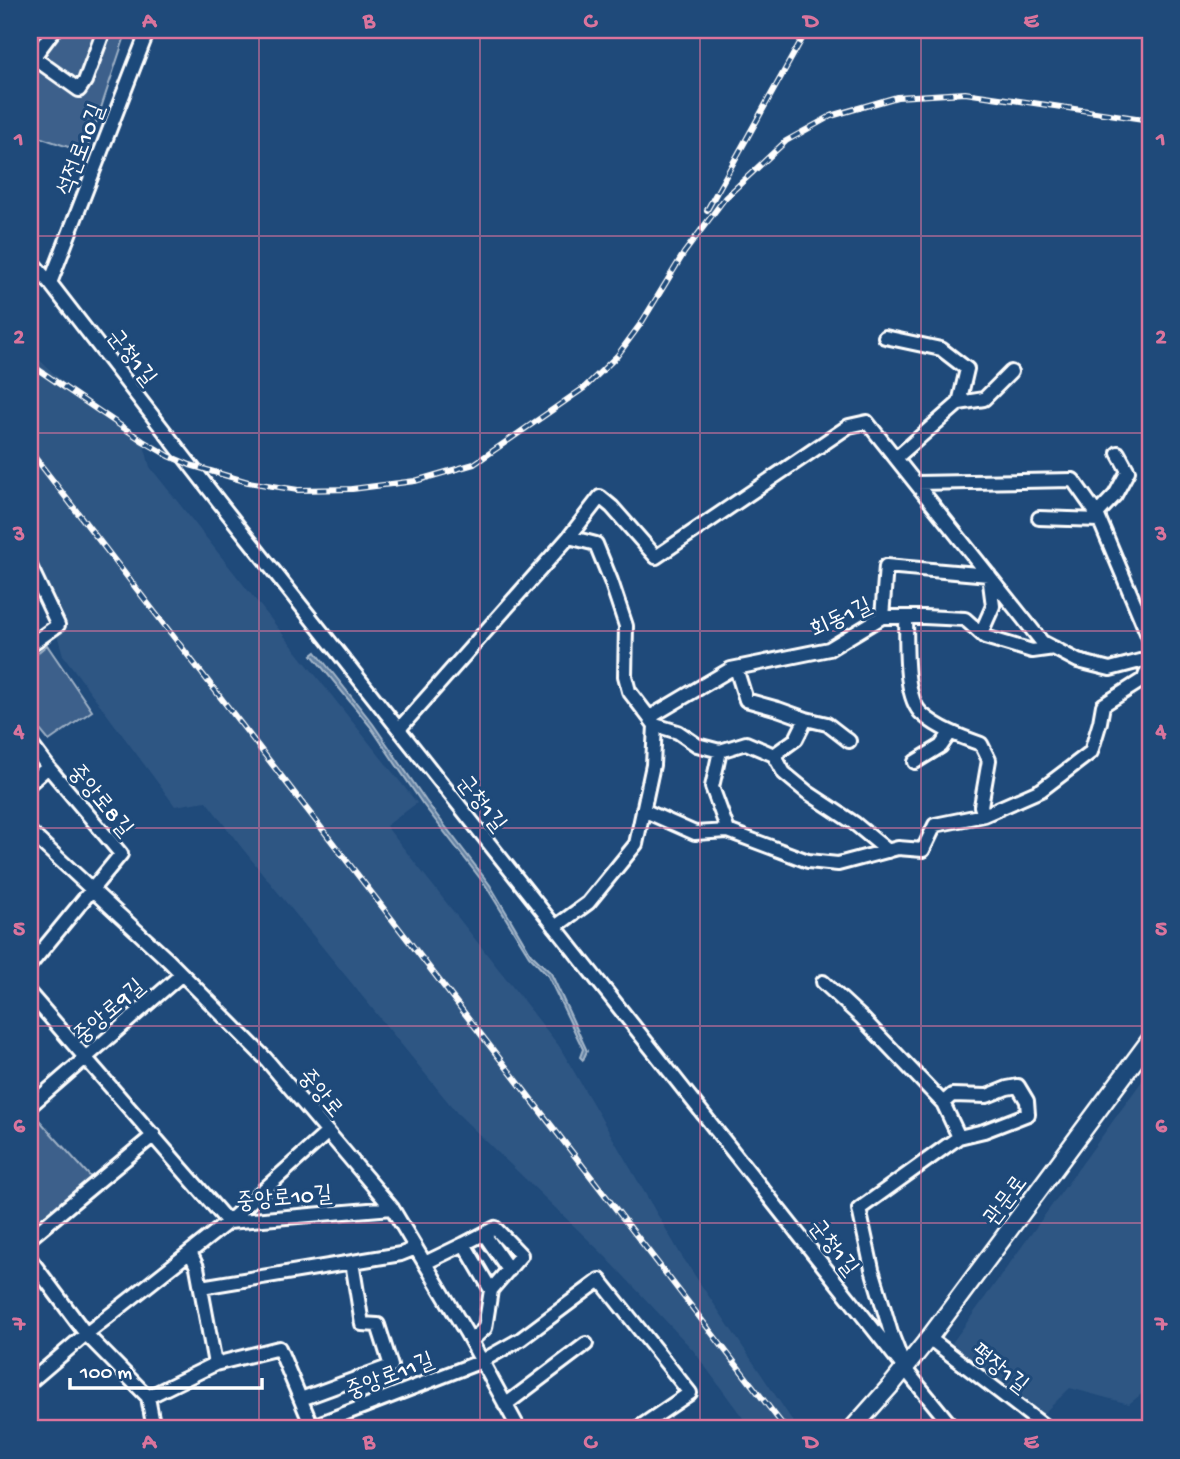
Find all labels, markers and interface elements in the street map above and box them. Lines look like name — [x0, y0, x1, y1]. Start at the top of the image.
text: A — [141, 9, 157, 36]
text: B — [362, 9, 376, 36]
text: C — [584, 9, 599, 36]
text: D — [802, 9, 820, 36]
text: E — [1024, 9, 1040, 36]
street label: 석전로10길 — [52, 100, 112, 200]
text: 1 — [13, 127, 24, 154]
text: 1 — [1155, 127, 1166, 154]
street label: 군청1길 — [100, 324, 161, 392]
text: 2 — [13, 325, 25, 352]
text: 2 — [1155, 325, 1167, 352]
text: 3 — [12, 522, 25, 549]
text: 3 — [1154, 522, 1167, 549]
street label: 회동1길 — [806, 593, 877, 645]
text: 4 — [13, 719, 25, 746]
text: 4 — [1155, 719, 1167, 746]
street label: 중앙로8길 — [61, 759, 138, 843]
street label: 군청1길 — [450, 770, 511, 838]
text: 5 — [13, 917, 25, 944]
text: 5 — [1155, 917, 1167, 944]
street label: 중앙로9길 — [69, 974, 151, 1051]
street label: 중앙로 — [291, 1064, 348, 1124]
text: 6 — [13, 1114, 26, 1141]
text: 6 — [1155, 1114, 1168, 1141]
street label: 관문로 — [979, 1171, 1034, 1231]
street label: 중앙로10길 — [235, 1182, 333, 1217]
street label: 군청1길 — [802, 1214, 863, 1282]
text: 7 — [12, 1312, 26, 1339]
text: 7 — [1154, 1312, 1168, 1339]
street label: 평장1길 — [965, 1339, 1033, 1400]
scale bar — [70, 1347, 262, 1391]
street label: 중앙로11길 — [342, 1348, 438, 1406]
text: 100 m — [79, 1362, 132, 1387]
text: A — [141, 1430, 157, 1457]
text: B — [362, 1430, 376, 1457]
text: C — [584, 1430, 599, 1457]
text: D — [802, 1430, 820, 1457]
text: E — [1024, 1430, 1040, 1457]

